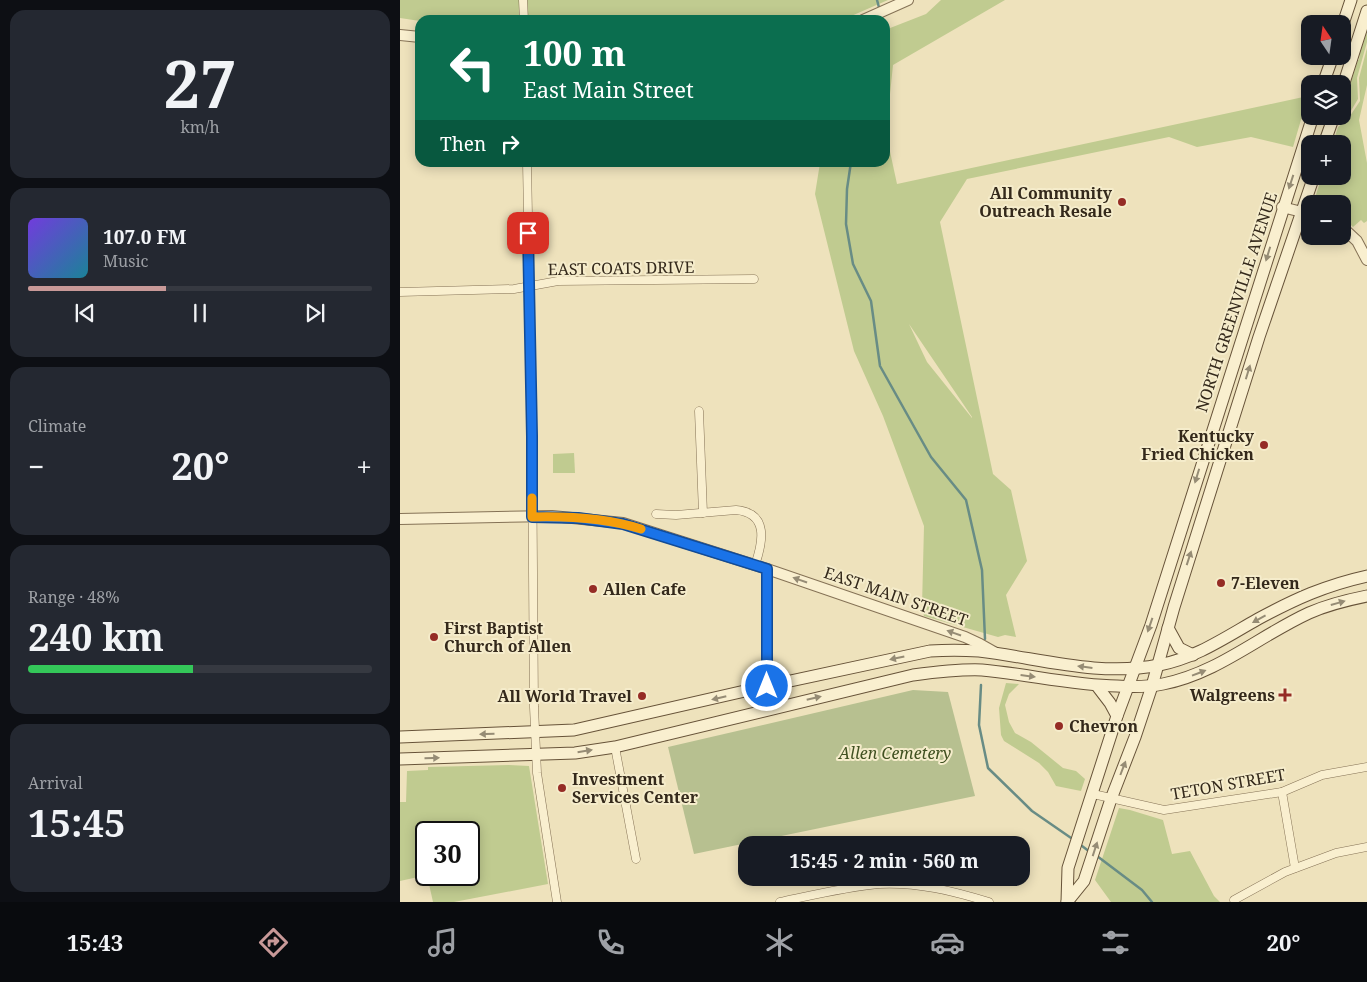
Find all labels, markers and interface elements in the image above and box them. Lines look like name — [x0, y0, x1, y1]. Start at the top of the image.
north arrow — [1301, 15, 1351, 65]
map controls — [1301, 15, 1351, 245]
text: 100 m — [523, 29, 626, 76]
icon: left — [440, 35, 505, 100]
text: 27 — [163, 39, 237, 127]
text: East Main Street — [523, 74, 694, 104]
button: layers — [1301, 75, 1351, 125]
text: km/h — [180, 116, 220, 138]
icon: right — [496, 130, 524, 158]
text: Then — [440, 131, 486, 157]
button: + — [1301, 135, 1351, 185]
one-way arrow — [1287, 175, 1295, 190]
place label: All Community Outreach Resale — [979, 182, 1113, 222]
street label: NORTH GREENVILLE AVENUE — [1190, 189, 1282, 415]
button: − — [1301, 195, 1351, 245]
marker: All Community Outreach Resale — [1116, 196, 1128, 208]
pin — [507, 212, 549, 254]
icon: arrive — [514, 219, 542, 247]
text: 107.0 FM — [103, 224, 186, 250]
one-way arrow — [1264, 246, 1272, 261]
text: Music — [103, 250, 148, 272]
street label: EAST COATS DRIVE — [547, 256, 695, 280]
icon: previous — [71, 299, 99, 327]
icon: pause — [186, 299, 214, 327]
icon: next — [301, 299, 329, 327]
one-way arrow — [1244, 364, 1252, 379]
text: Climate — [28, 415, 86, 437]
place label: Kentucky Fried Chicken — [1141, 425, 1255, 465]
text: 20° — [171, 439, 229, 491]
marker: Kentucky Fried Chicken — [1258, 439, 1270, 451]
text: − — [28, 447, 44, 485]
text: + — [356, 447, 372, 485]
one-way arrow — [1193, 469, 1201, 484]
one-way arrow — [1186, 551, 1193, 566]
street label: EAST MAIN STREET — [821, 561, 971, 631]
place label: 7-Eleven — [1231, 572, 1300, 594]
one-way arrow — [792, 576, 807, 584]
marker: 7-Eleven — [1215, 577, 1227, 589]
place label: Allen Cafe — [603, 578, 686, 600]
marker: Allen Cafe — [587, 583, 599, 595]
text: Range · 48% — [28, 586, 120, 608]
one-way arrow — [1330, 599, 1346, 607]
text: 240 km — [28, 610, 164, 662]
one-way arrow — [1252, 615, 1266, 623]
place label: First Baptist Church of Allen — [444, 617, 572, 657]
one-way arrow — [1146, 618, 1154, 633]
one-way arrow — [946, 629, 961, 636]
marker: First Baptist Church of Allen — [428, 631, 440, 643]
one-way arrow — [890, 654, 905, 662]
position arrow — [740, 659, 792, 711]
one-way arrow — [1077, 663, 1093, 671]
one-way arrow — [1192, 668, 1206, 676]
one-way arrow — [1021, 672, 1037, 680]
place label: Walgreens — [1190, 684, 1275, 706]
place label: All World Travel — [497, 685, 632, 707]
marker: Walgreens — [1279, 689, 1291, 701]
marker: All World Travel — [636, 690, 648, 702]
one-way arrow — [712, 694, 727, 702]
one-way arrow — [806, 694, 821, 702]
place label: Chevron — [1069, 715, 1138, 737]
marker: Chevron — [1053, 720, 1065, 732]
one-way arrow — [478, 731, 494, 739]
park label: Allen Cemetery — [838, 742, 951, 764]
one-way arrow — [578, 747, 594, 755]
one-way arrow — [424, 754, 440, 762]
one-way arrow — [1120, 761, 1128, 775]
street label: TETON STREET — [1169, 763, 1287, 805]
place label: Investment Services Center — [572, 768, 699, 808]
text: Arrival — [28, 772, 83, 794]
marker: Investment Services Center — [556, 782, 568, 794]
text: 15:45 — [28, 796, 125, 848]
speed limit sign: 30 — [415, 821, 480, 886]
one-way arrow — [1091, 842, 1099, 857]
text: 15:45 · 2 min · 560 m — [789, 848, 979, 874]
icon: directions — [256, 925, 291, 960]
icon: music — [425, 925, 460, 960]
icon: phone — [593, 925, 628, 960]
icon: climate — [762, 925, 797, 960]
icon: car — [930, 925, 965, 960]
icon: filters — [1098, 925, 1133, 960]
text: 15:43 — [67, 927, 123, 957]
text: 20° — [1267, 927, 1300, 957]

